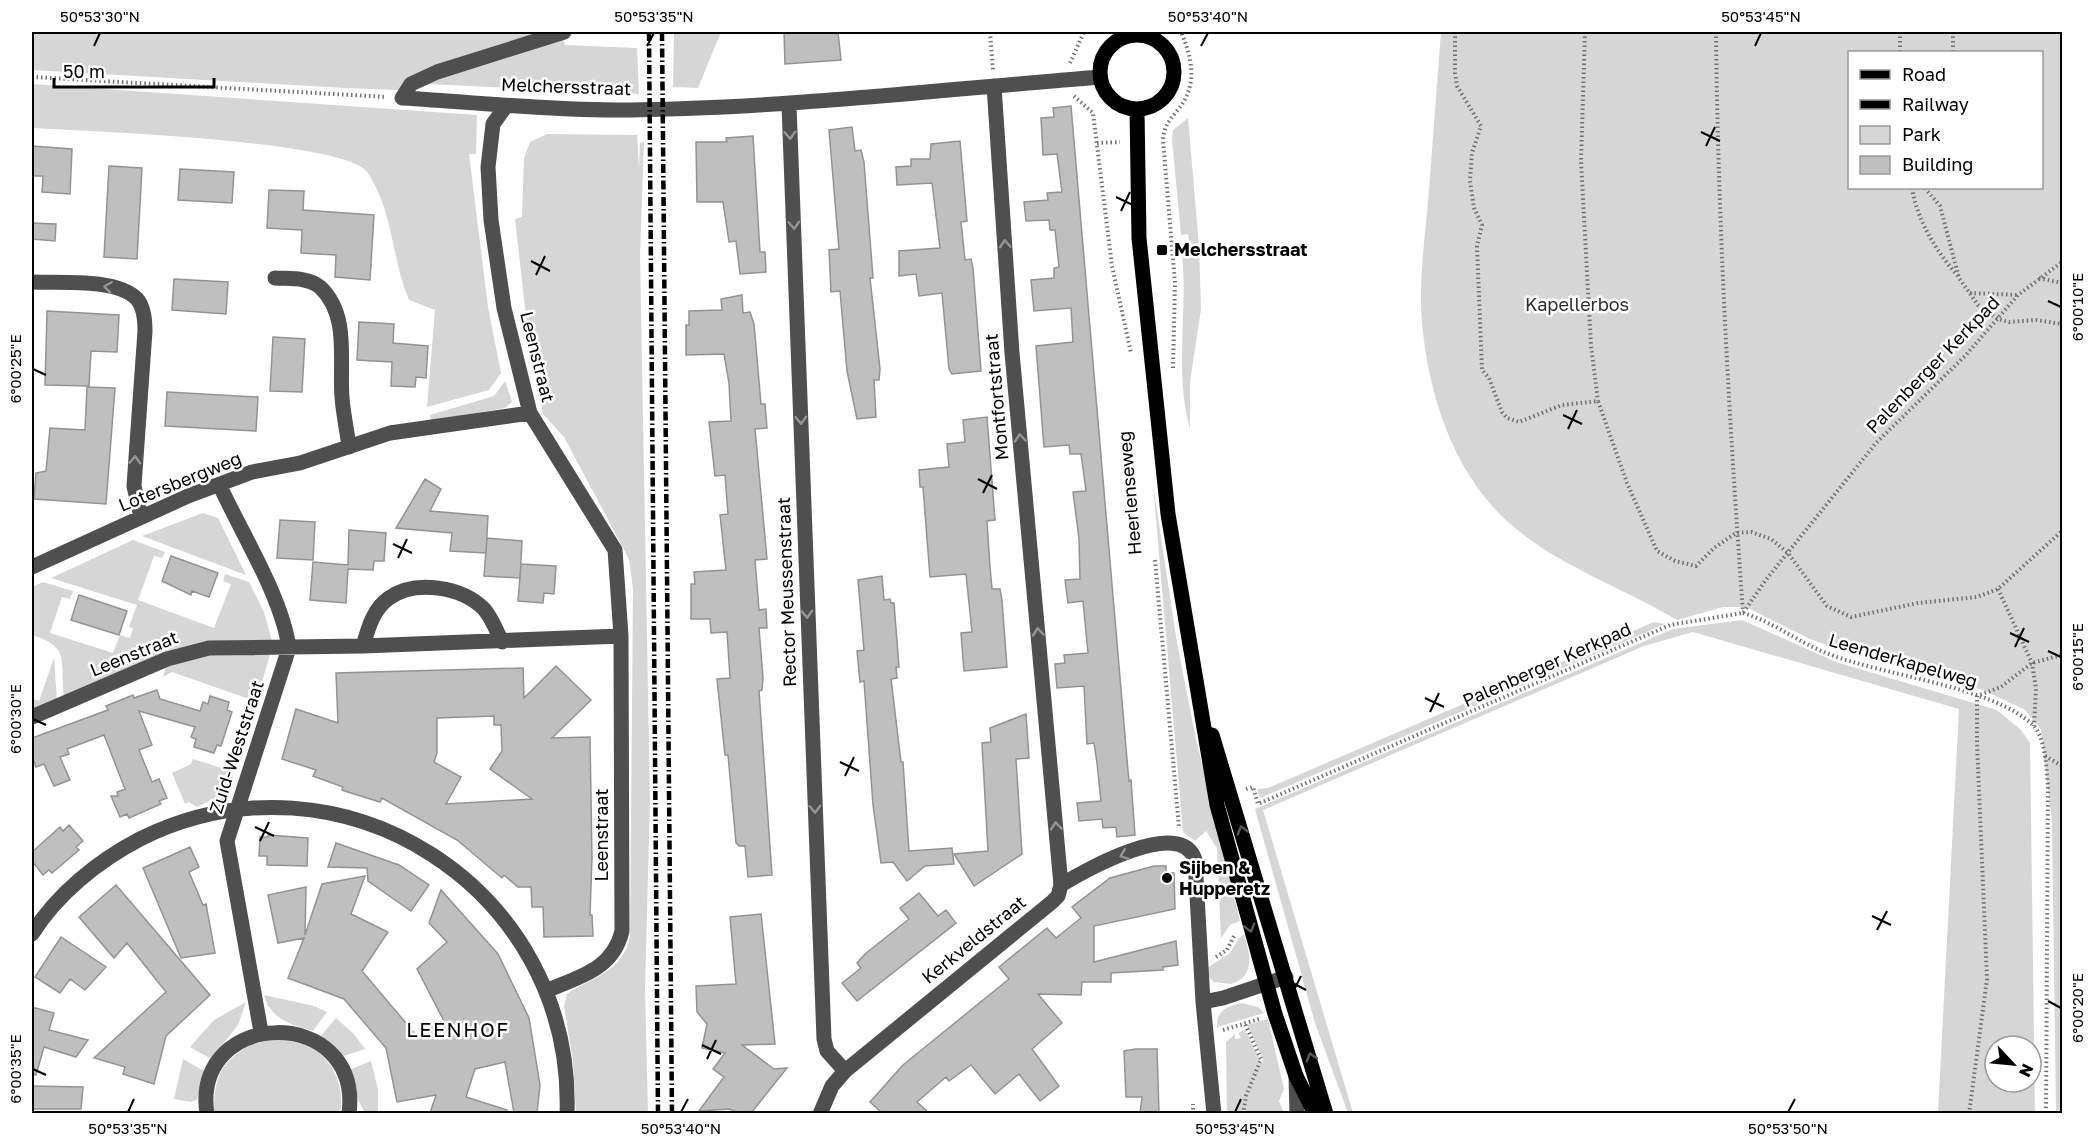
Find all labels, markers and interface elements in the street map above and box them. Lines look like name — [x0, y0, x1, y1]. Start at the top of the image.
text: 50°53'30"N — [60, 7, 140, 25]
text: 50°53'35"N — [614, 7, 694, 25]
text: 50°53'40"N — [1168, 7, 1248, 25]
text: 50°53'45"N — [1721, 7, 1801, 25]
scale bar — [54, 51, 214, 89]
legend — [1848, 51, 2043, 189]
text: 50 m — [63, 60, 105, 82]
text: Road — [1902, 63, 1946, 85]
street label: Melchersstraat — [501, 73, 632, 99]
text: Railway — [1902, 93, 1969, 115]
text: Park — [1902, 123, 1941, 145]
one-way arrow — [784, 131, 797, 140]
text: Building — [1902, 153, 1973, 175]
one-way arrow — [787, 220, 800, 229]
place label: Melchersstraat — [1174, 238, 1308, 260]
one-way arrow — [998, 239, 1011, 248]
marker: Melchersstraat — [1155, 243, 1169, 257]
text: 6°00'10"E — [2068, 273, 2086, 341]
one-way arrow — [103, 281, 113, 293]
street label: Palenberger Kerkpad — [1861, 291, 2003, 437]
park label: Kapellerbos — [1525, 293, 1629, 315]
street label: Leenstraat — [516, 309, 560, 405]
street label: Montfortstraat — [980, 333, 1013, 461]
text: 6°00'25"E — [6, 334, 24, 404]
one-way arrow — [794, 415, 807, 424]
street label: Heerlenseweg — [1113, 430, 1145, 556]
one-way arrow — [1014, 434, 1027, 443]
street label: Lotersbergweg — [115, 446, 244, 516]
one-way arrow — [129, 455, 142, 464]
street label: Rector Meussenstraat — [772, 497, 800, 687]
one-way arrow — [800, 610, 813, 619]
street label: Palenberger Kerkpad — [1459, 617, 1634, 711]
text: 6°00'15"E — [2068, 623, 2086, 691]
street label: Leenstraat — [86, 625, 181, 681]
one-way arrow — [1032, 628, 1045, 637]
street label: Leenderkapelweg — [1826, 628, 1980, 692]
street label: Zuid-Weststraat — [204, 677, 268, 816]
text: 6°00'30"E — [6, 684, 24, 754]
street label: Leenstraat — [590, 789, 612, 881]
one-way arrow — [808, 805, 821, 814]
one-way arrow — [1050, 822, 1063, 831]
one-way arrow — [1237, 825, 1249, 836]
one-way arrow — [1119, 848, 1130, 860]
place label: Sijben & Hupperetz — [1179, 856, 1270, 899]
marker: Sijben & Hupperetz — [1160, 871, 1174, 885]
street label: Kerkveldstraat — [917, 891, 1030, 988]
one-way arrow — [1242, 923, 1255, 933]
text: 6°00'20"E — [2068, 973, 2086, 1043]
district label: LEENHOF — [406, 1017, 510, 1041]
text: 6°00'35"E — [6, 1034, 24, 1104]
north arrow — [1983, 1034, 2043, 1094]
one-way arrow — [1306, 1052, 1318, 1063]
text: N — [2015, 1061, 2038, 1080]
text: 50°53'35"N — [88, 1119, 168, 1137]
text: 50°53'40"N — [641, 1119, 721, 1137]
text: 50°53'45"N — [1195, 1119, 1275, 1137]
text: 50°53'50"N — [1748, 1119, 1828, 1137]

